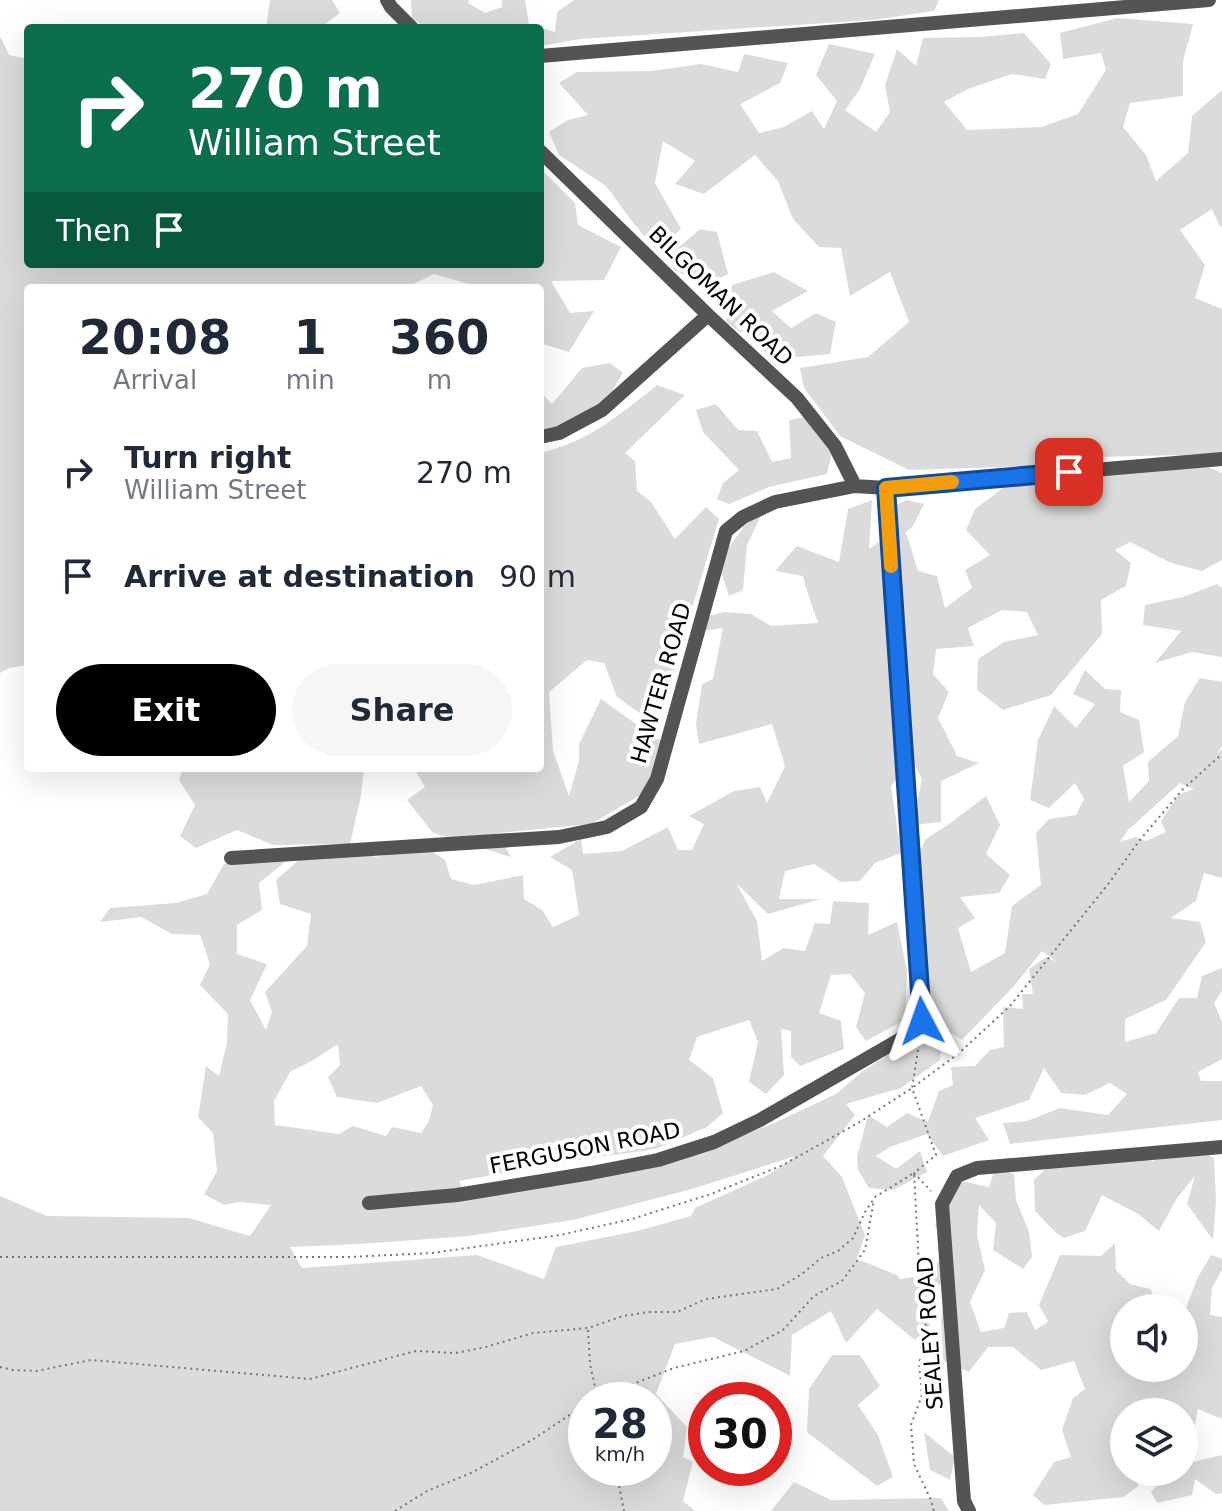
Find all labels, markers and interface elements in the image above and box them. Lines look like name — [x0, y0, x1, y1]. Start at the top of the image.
text: 270 m — [188, 55, 383, 120]
icon: right — [56, 56, 160, 160]
text: William Street — [188, 122, 441, 163]
icon: arrive — [147, 208, 191, 252]
text: Then — [56, 213, 131, 248]
street label: BILGOMAN ROAD — [644, 221, 798, 371]
text: 20:08 — [78, 309, 231, 365]
text: 1 — [294, 309, 327, 365]
text: 360 — [389, 309, 489, 365]
text: Arrival — [113, 365, 197, 395]
text: min — [286, 365, 335, 395]
text: m — [427, 365, 452, 395]
pin — [1035, 438, 1103, 506]
text: Turn right — [124, 440, 291, 475]
icon: right — [56, 450, 100, 494]
icon: arrive — [1047, 450, 1091, 494]
text: 270 m — [416, 455, 512, 490]
text: William Street — [124, 475, 307, 505]
icon: arrive — [56, 554, 100, 598]
text: Arrive at destination — [124, 559, 475, 594]
text: 90 m — [499, 559, 576, 594]
street label: HAWTER ROAD — [626, 600, 696, 766]
button: Exit — [56, 664, 276, 756]
button: Share — [292, 664, 512, 756]
position arrow — [880, 979, 964, 1063]
street label: FERGUSON ROAD — [487, 1117, 683, 1179]
street label: SEALEY ROAD — [912, 1255, 948, 1411]
map controls — [1110, 1294, 1198, 1486]
button: sound — [1110, 1294, 1198, 1382]
speed limit sign: 30 — [688, 1382, 792, 1486]
button: layers — [1110, 1398, 1198, 1486]
text: 28 — [592, 1401, 648, 1447]
text: km/h — [595, 1442, 645, 1466]

